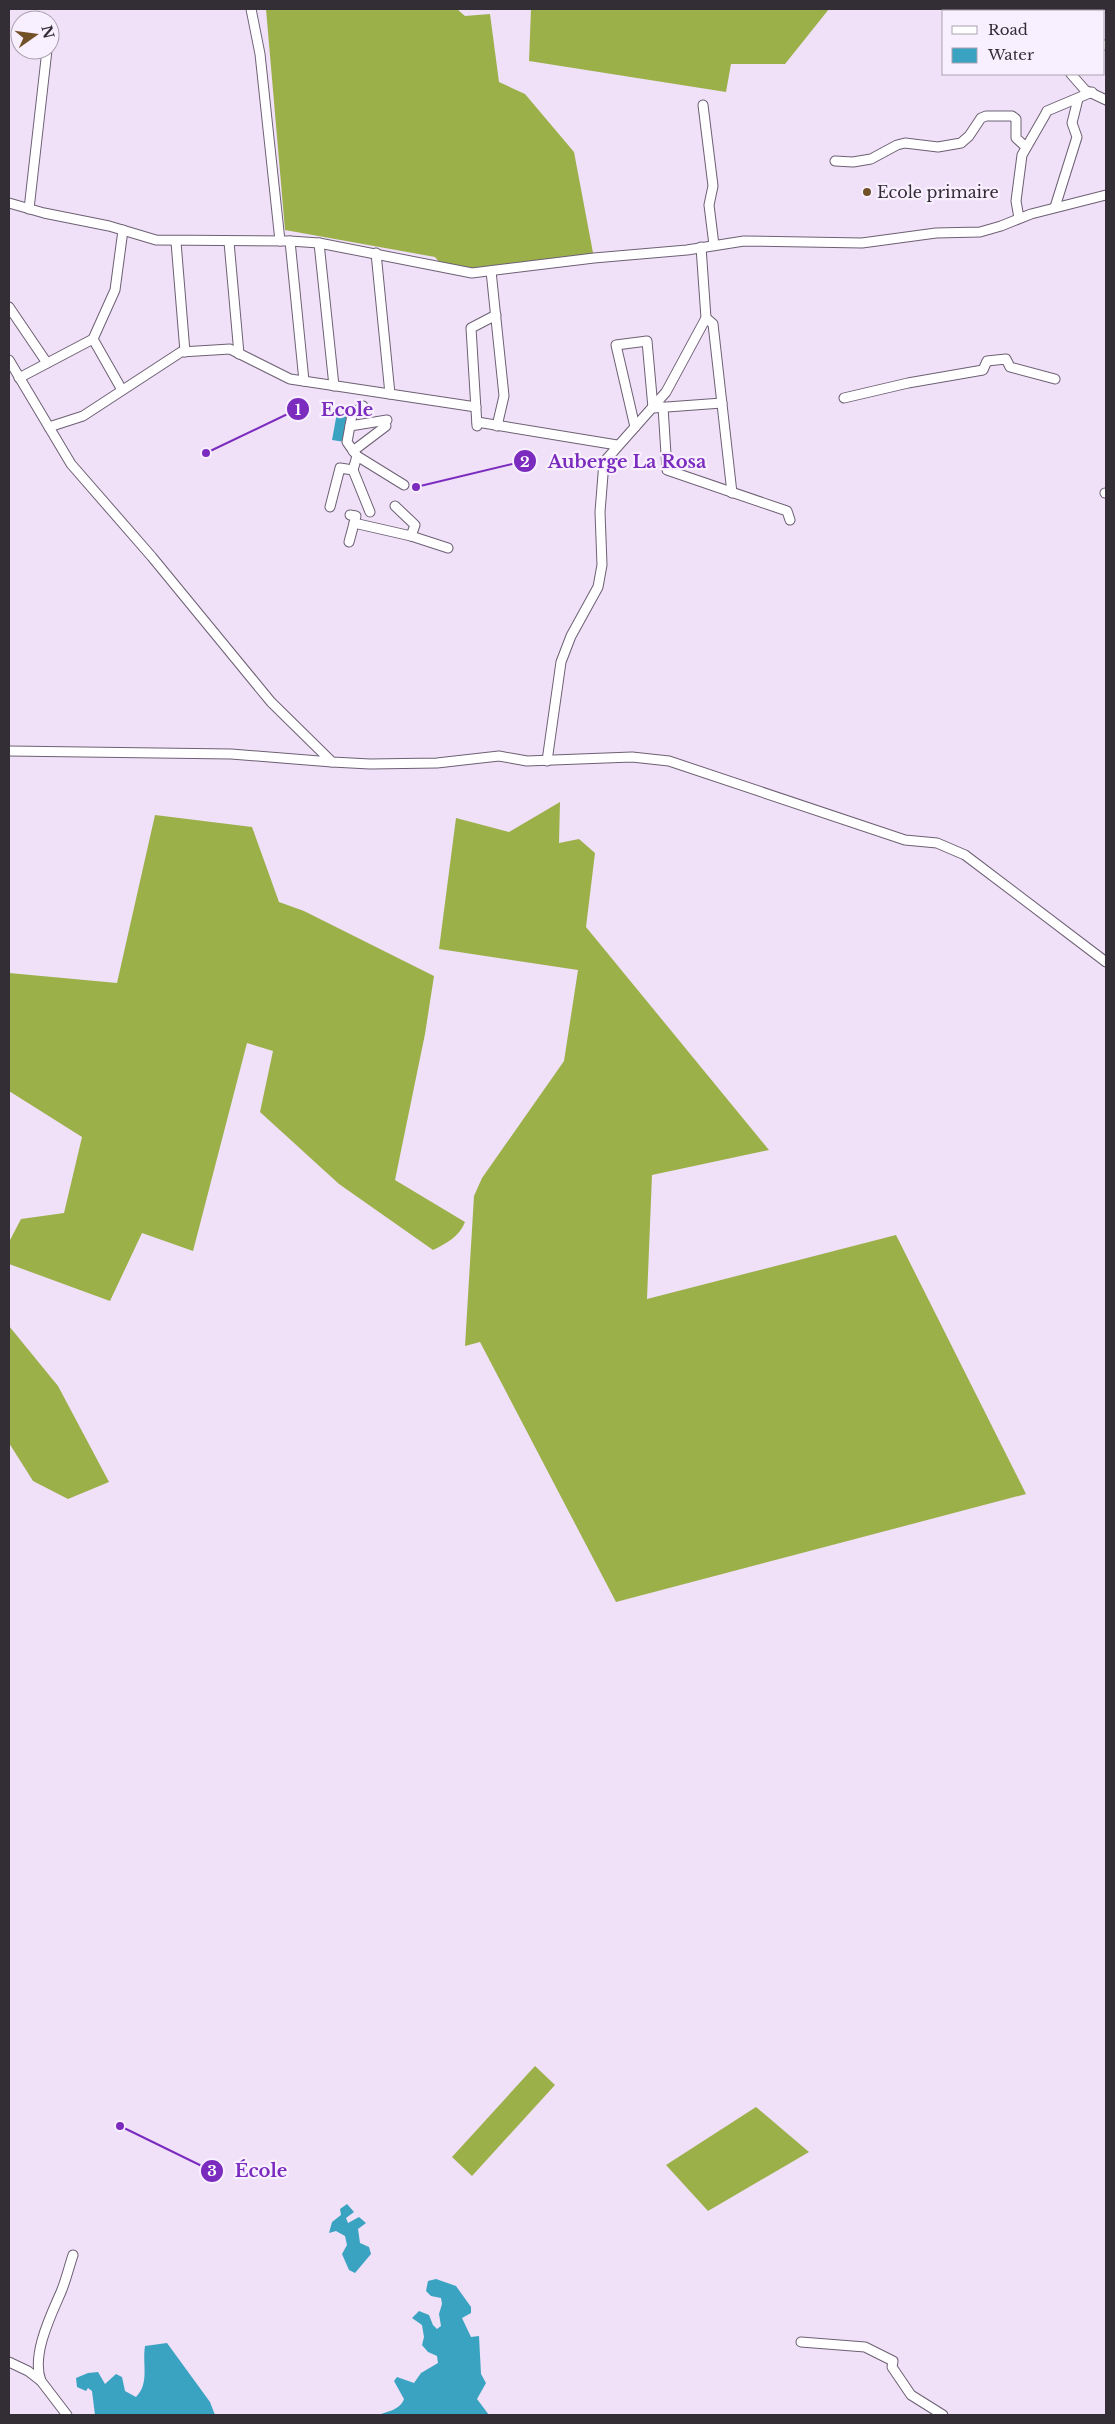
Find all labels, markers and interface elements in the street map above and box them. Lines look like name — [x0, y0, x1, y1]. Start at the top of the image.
north arrow — [10, 10, 60, 60]
legend — [942, 10, 1105, 75]
text: Road — [988, 20, 1028, 39]
text: N — [37, 23, 58, 40]
text: Water — [987, 45, 1035, 64]
place label: Ecole primaire — [877, 182, 999, 202]
marker: Ecole primaire — [861, 186, 873, 198]
callout: Ecole — [286, 393, 384, 426]
text: Ecole — [321, 399, 373, 421]
text: 1 — [295, 400, 302, 419]
callout: Auberge La Rosa — [513, 445, 716, 478]
text: Auberge La Rosa — [547, 451, 707, 473]
text: 2 — [520, 452, 530, 471]
callout: École — [199, 2155, 297, 2188]
text: École — [235, 2159, 287, 2182]
text: 3 — [207, 2161, 217, 2180]

